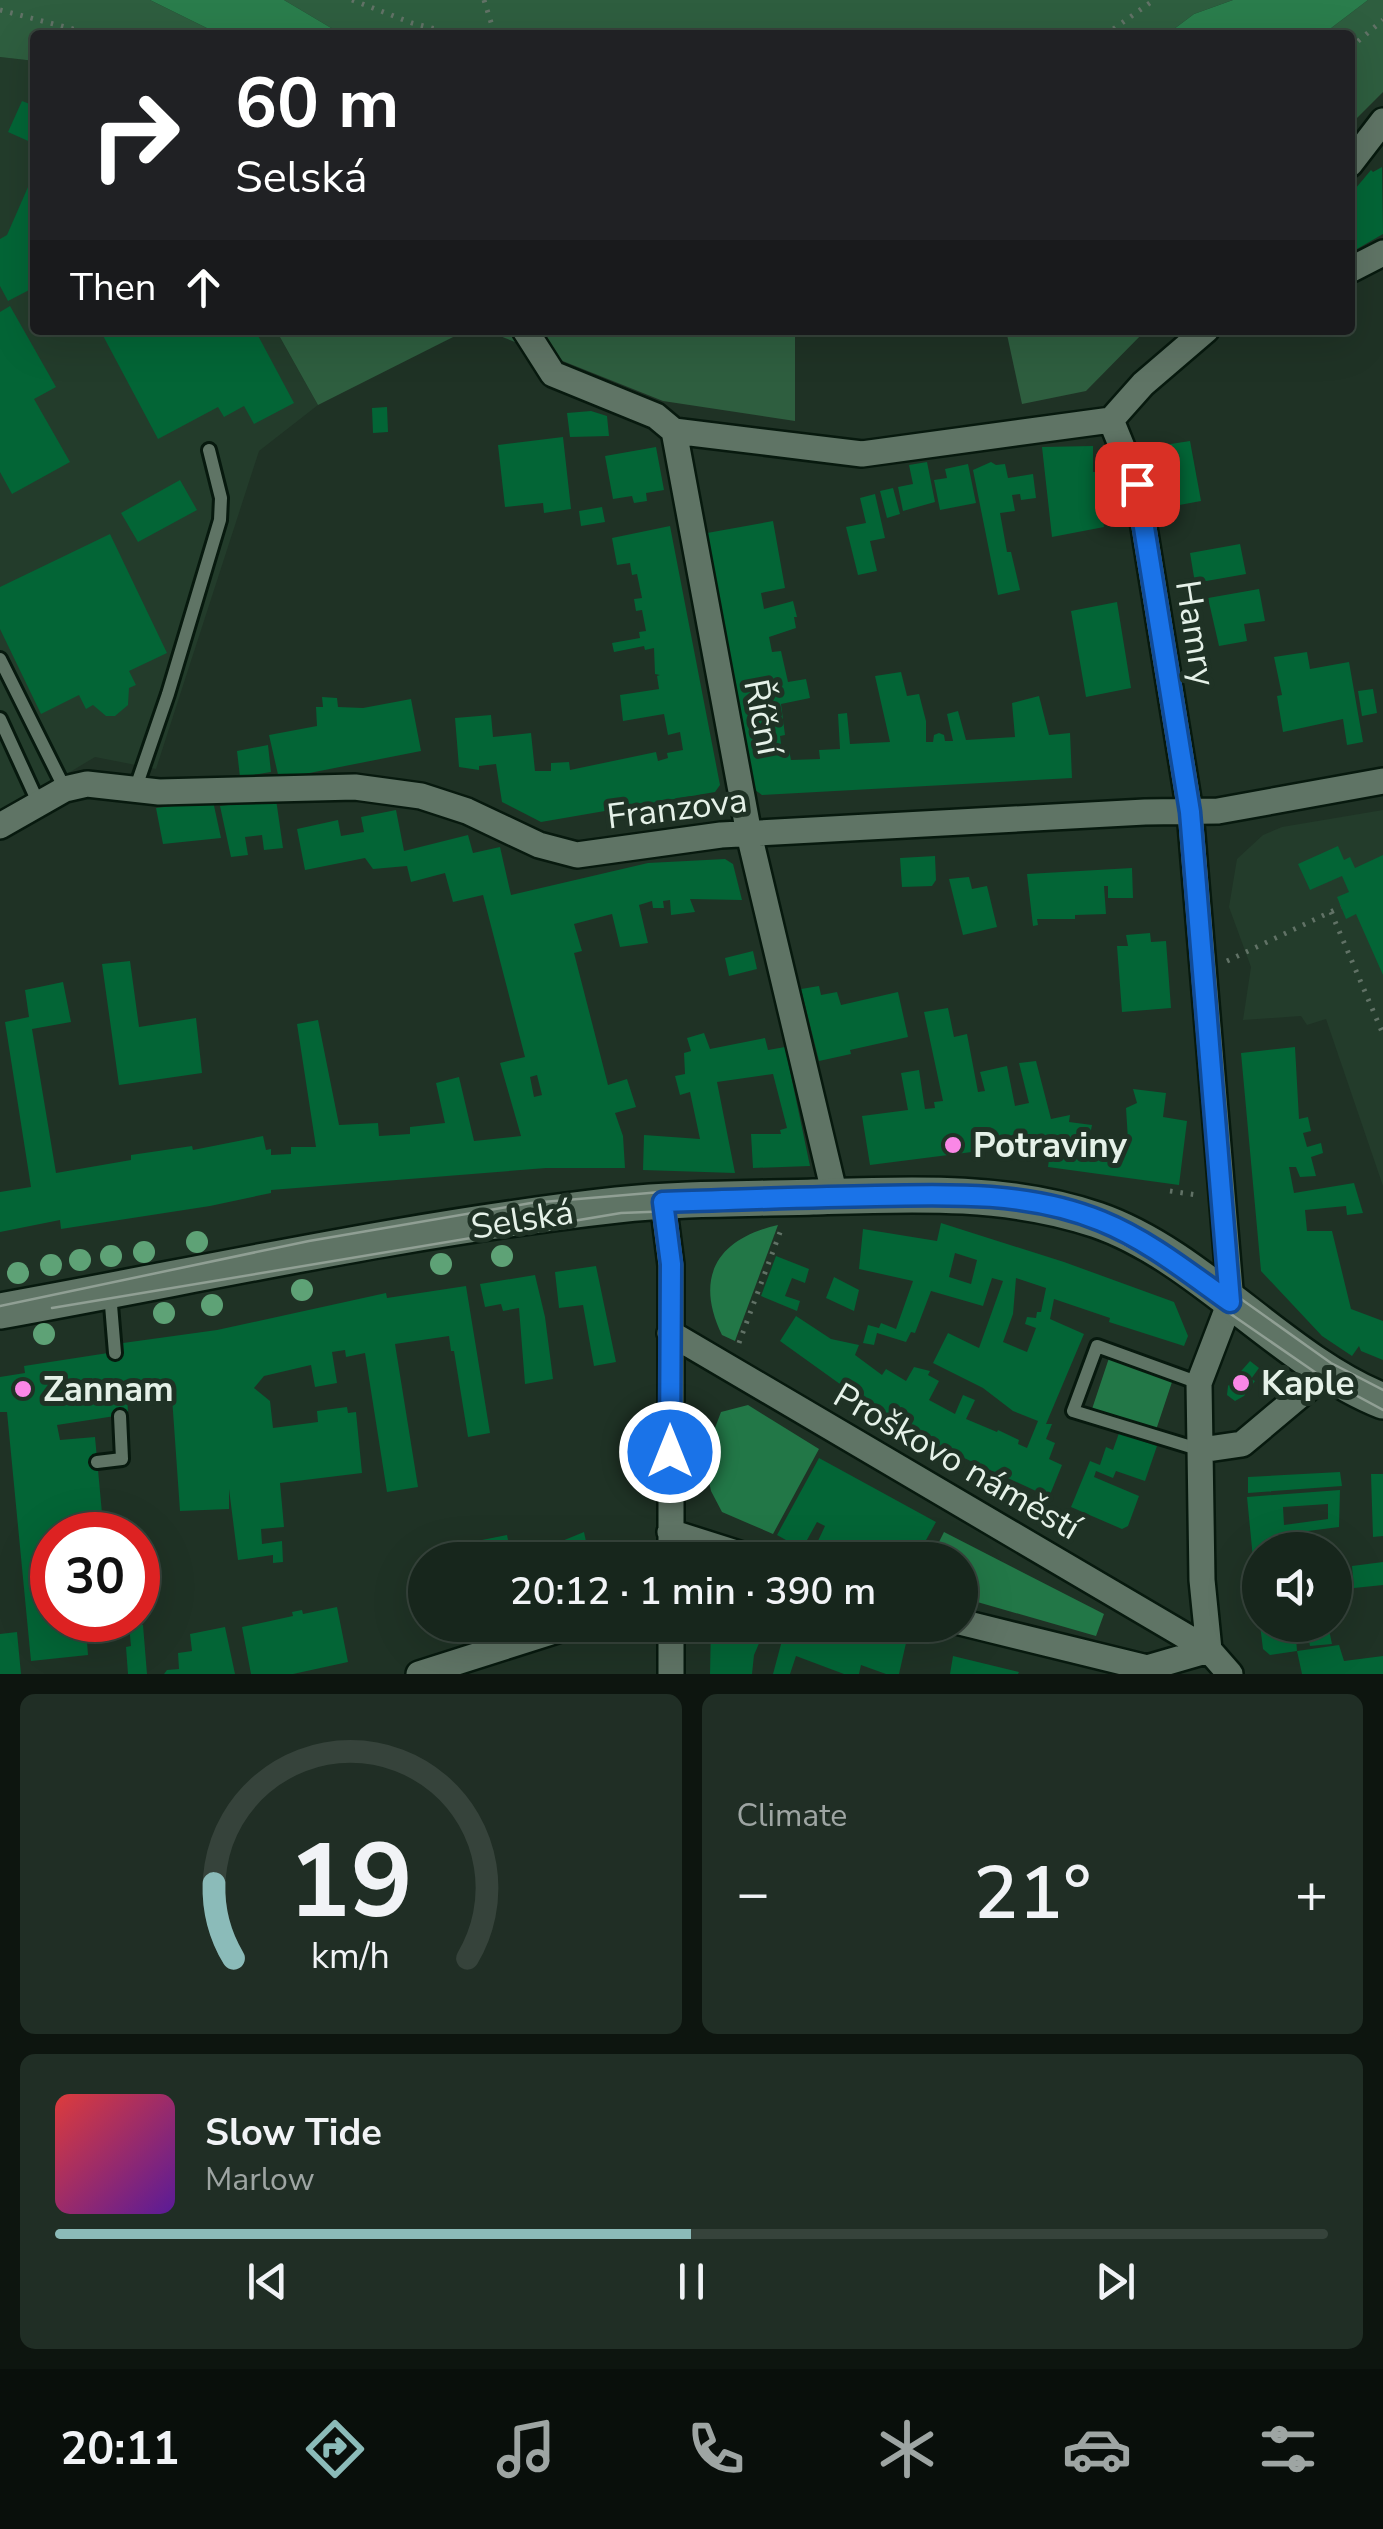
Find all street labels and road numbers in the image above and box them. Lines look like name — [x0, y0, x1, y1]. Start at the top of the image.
street label: Hamry — [1164, 577, 1227, 689]
street label: Říční — [732, 675, 793, 761]
street label: Franzova — [604, 777, 750, 840]
street label: Selská — [468, 1188, 577, 1251]
street label: Proškovo náměstí — [825, 1372, 1090, 1552]

